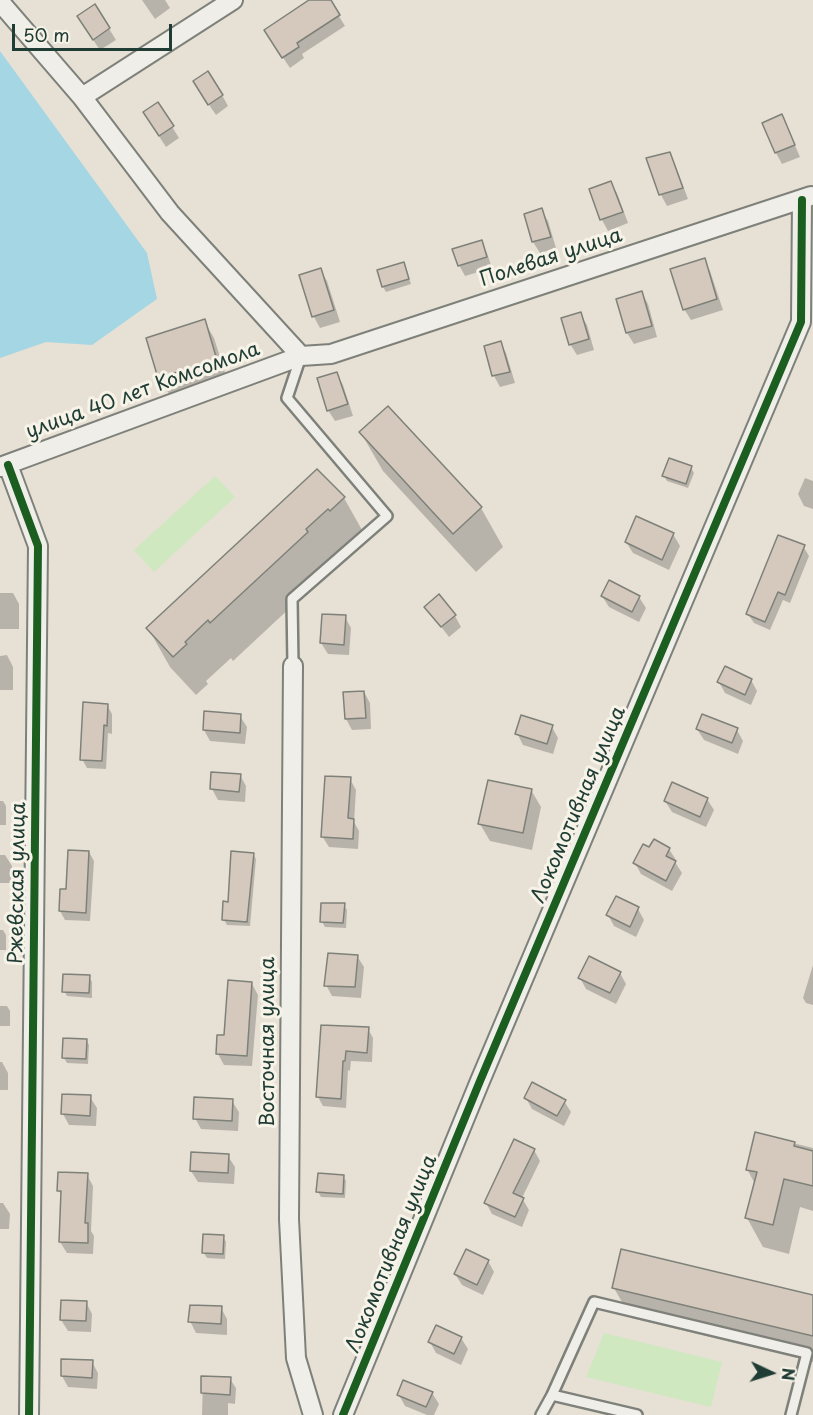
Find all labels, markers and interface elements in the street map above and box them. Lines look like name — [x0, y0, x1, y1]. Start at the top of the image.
scale bar — [15, 12, 176, 50]
text: 50 m — [23, 21, 70, 48]
street label: Полевая улица — [477, 224, 625, 292]
street label: улица 40 лет Комсомола — [23, 337, 263, 445]
street label: Локомотивная улица — [527, 703, 631, 907]
street label: Ржевская улица — [5, 802, 31, 964]
street label: Восточная улица — [256, 957, 280, 1127]
street label: Локомотивная улица — [341, 1152, 443, 1356]
north arrow — [741, 1343, 801, 1403]
text: N — [777, 1367, 801, 1381]

